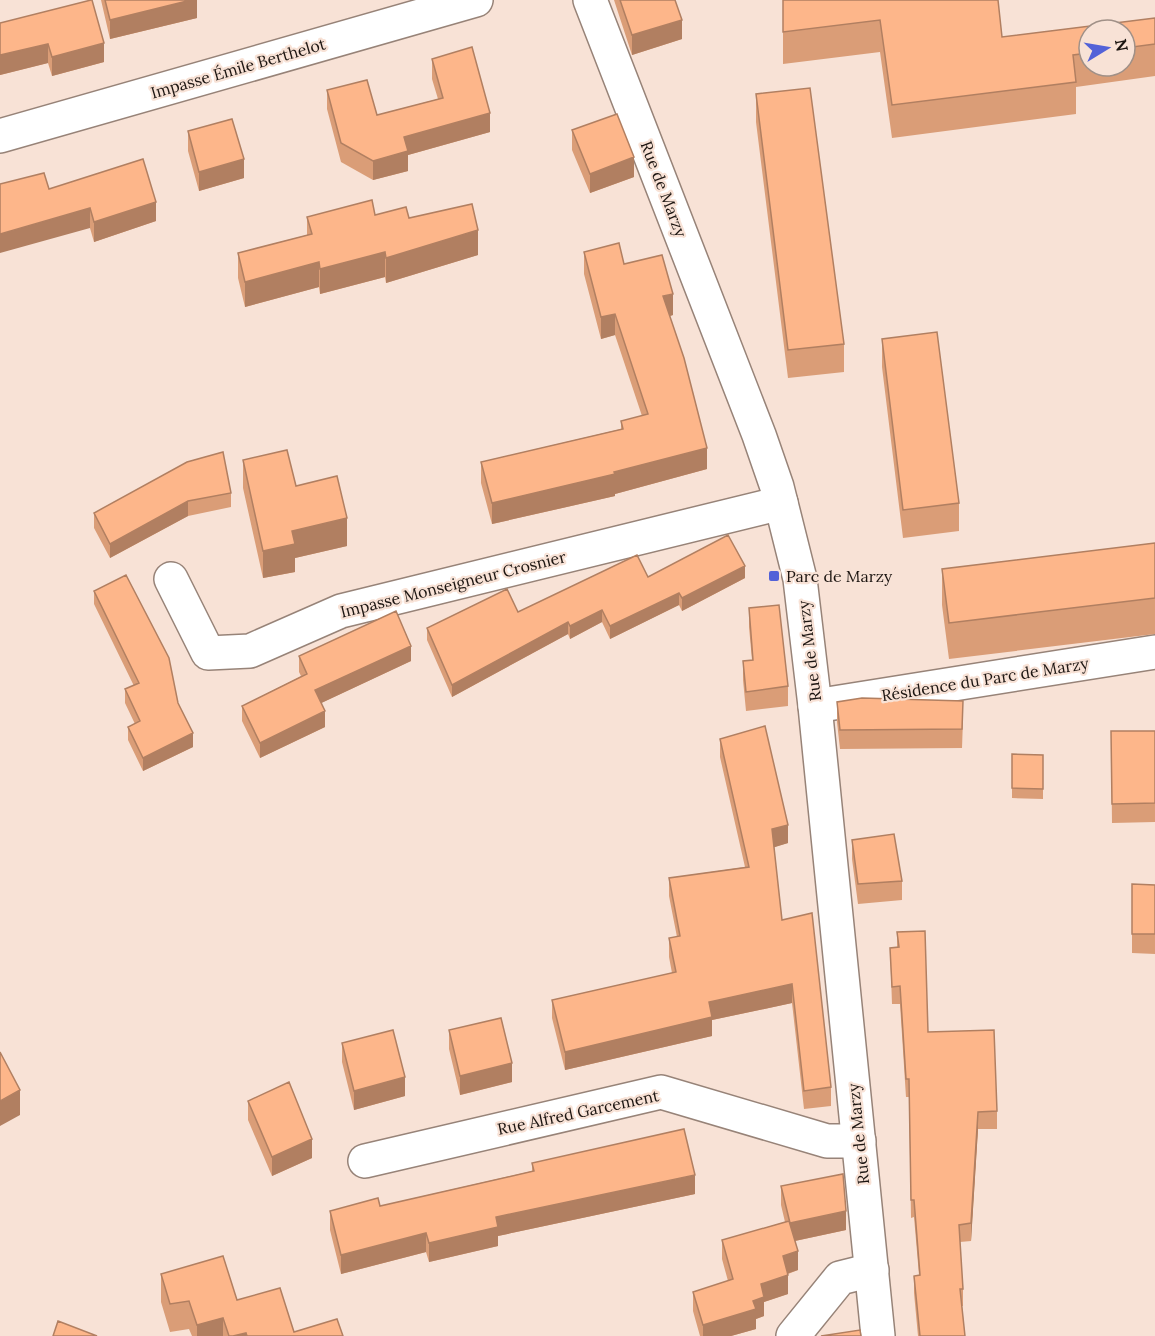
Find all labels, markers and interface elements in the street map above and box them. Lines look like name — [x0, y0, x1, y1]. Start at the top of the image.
north arrow — [1077, 18, 1137, 78]
street label: Impasse Émile Berthelot — [148, 33, 329, 103]
text: N — [1111, 37, 1133, 53]
street label: Rue de Marzy — [636, 138, 692, 240]
street label: Impasse Monseigneur Crosnier — [338, 546, 568, 622]
place label: Parc de Marzy — [786, 566, 893, 586]
marker: Parc de Marzy — [767, 569, 781, 583]
street label: Rue de Marzy — [793, 599, 825, 703]
street label: Résidence du Parc de Marzy — [880, 653, 1091, 705]
street label: Rue de Marzy — [843, 1082, 873, 1185]
street label: Rue Alfred Garcement — [495, 1085, 661, 1139]

